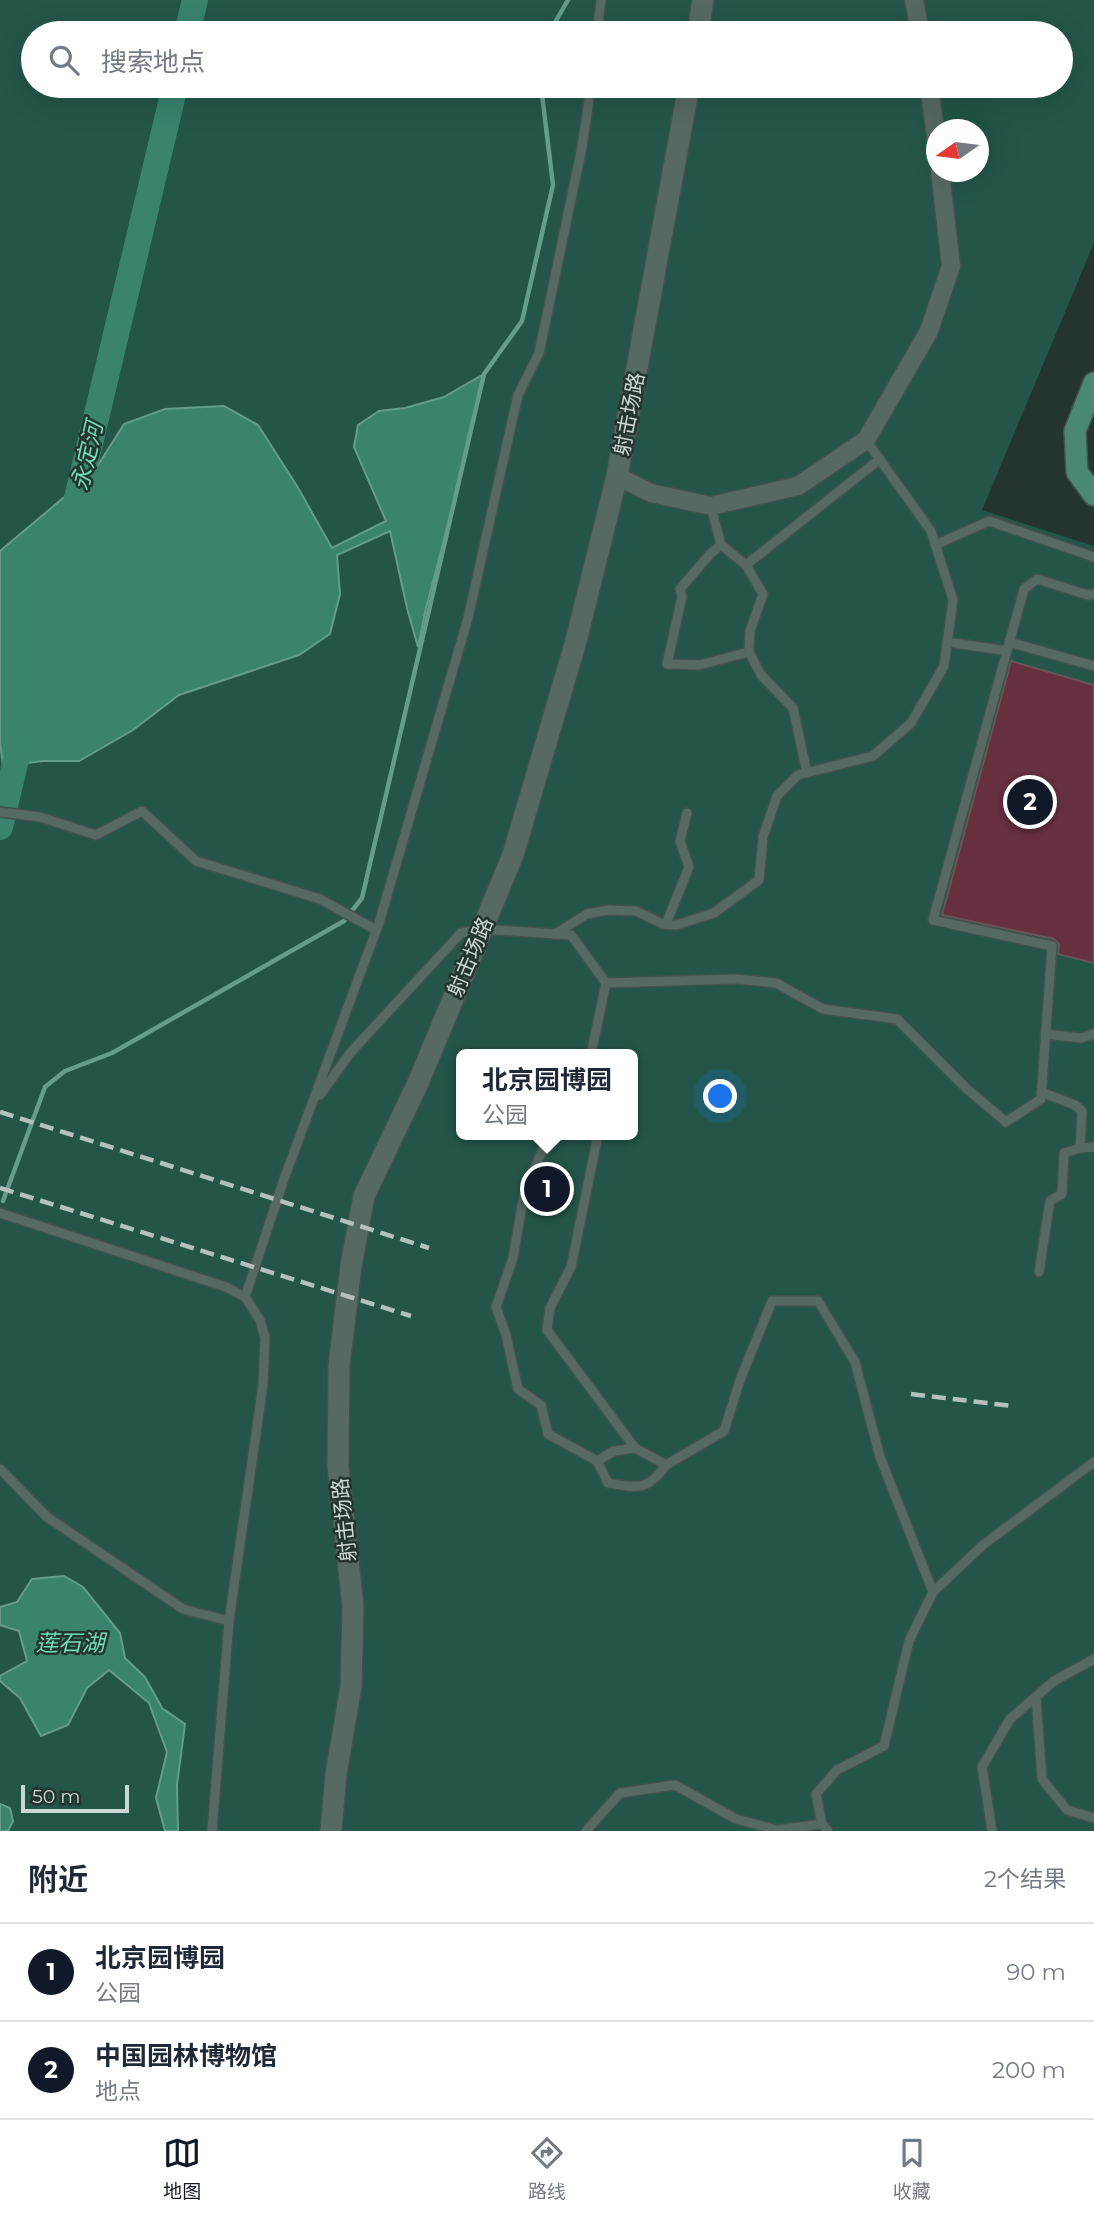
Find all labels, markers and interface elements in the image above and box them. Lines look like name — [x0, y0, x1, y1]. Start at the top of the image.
search box — [21, 21, 1073, 98]
icon: search — [45, 41, 83, 79]
text: 搜索地点 — [101, 46, 205, 78]
north arrow — [926, 119, 989, 182]
street label: 射击场路 — [609, 370, 649, 458]
water label: 永定河 — [66, 415, 109, 493]
pin: 2 — [1007, 776, 1053, 828]
street label: 射击场路 — [442, 913, 498, 1001]
popup — [456, 1049, 638, 1140]
text: 北京园博园 — [482, 1064, 612, 1096]
your location — [703, 1079, 737, 1113]
text: 公园 — [482, 1101, 528, 1129]
pin: 1 — [524, 1163, 570, 1215]
street label: 射击场路 — [327, 1477, 361, 1563]
water label: 莲石湖 — [36, 1629, 108, 1657]
scale bar — [21, 1782, 130, 1814]
text: 50 m — [32, 1785, 80, 1808]
text: 附近 — [28, 1861, 88, 1898]
text: 2个结果 — [984, 1865, 1066, 1893]
text: 北京园博园 — [95, 1942, 225, 1974]
text: 1 — [46, 1958, 56, 1986]
text: 90 m — [1006, 1958, 1066, 1986]
text: 公园 — [95, 1979, 141, 2007]
text: 中国园林博物馆 — [95, 2040, 277, 2072]
text: 2 — [44, 2056, 58, 2084]
text: 200 m — [992, 2056, 1066, 2084]
text: 地点 — [95, 2077, 141, 2105]
tab: 地图 — [163, 2134, 201, 2203]
tab: 路线 — [528, 2134, 566, 2203]
tab: 收藏 — [893, 2134, 931, 2203]

